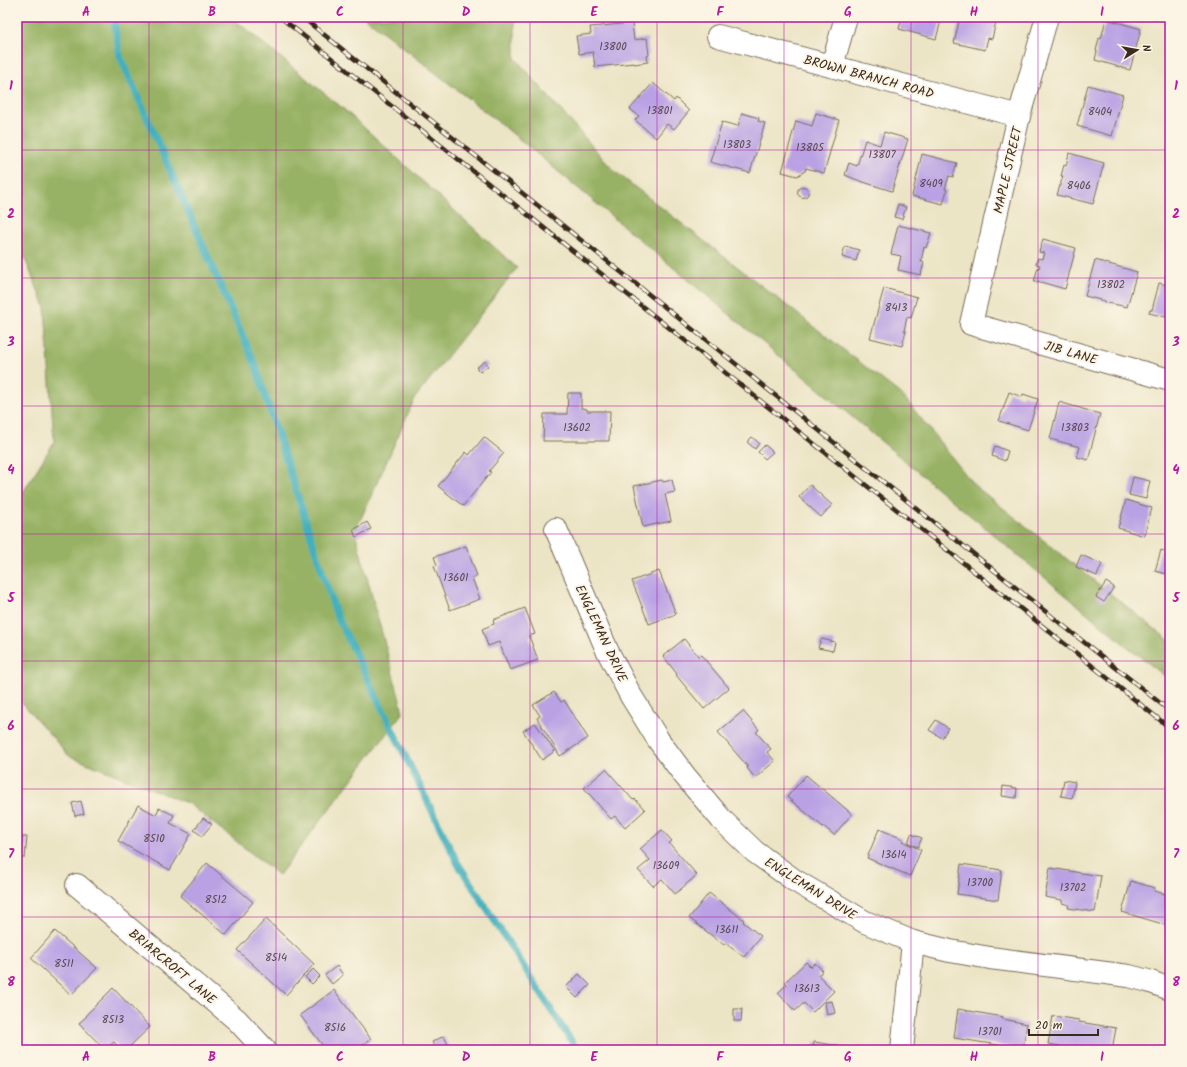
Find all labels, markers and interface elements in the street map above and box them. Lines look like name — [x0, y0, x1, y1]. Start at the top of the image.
text: A — [82, 2, 90, 23]
text: B — [208, 2, 216, 23]
text: C — [336, 2, 344, 23]
text: D — [462, 2, 471, 23]
text: E — [590, 2, 598, 23]
text: F — [716, 2, 724, 23]
text: G — [844, 2, 852, 23]
text: H — [970, 2, 979, 23]
text: I — [1100, 2, 1104, 23]
north arrow — [1117, 30, 1157, 70]
house number: 13800 — [599, 38, 627, 56]
text: N — [1136, 43, 1155, 53]
street label: BROWN BRANCH ROAD — [801, 50, 936, 105]
text: 1 — [9, 76, 13, 97]
text: 1 — [1174, 76, 1178, 97]
house number: 13801 — [647, 102, 673, 120]
house number: 8404 — [1088, 103, 1112, 121]
street label: MAPLE STREET — [988, 124, 1029, 216]
house number: 13803 — [723, 136, 751, 154]
house number: 13805 — [796, 139, 825, 157]
house number: 13807 — [869, 146, 896, 164]
house number: 8409 — [919, 175, 943, 193]
house number: 8406 — [1067, 177, 1091, 195]
text: 2 — [7, 204, 15, 225]
text: 2 — [1172, 204, 1180, 225]
house number: 13802 — [1097, 276, 1125, 294]
house number: 8413 — [885, 299, 907, 317]
text: 3 — [6, 332, 15, 353]
text: 3 — [1171, 332, 1180, 353]
street label: JIB LANE — [1041, 336, 1100, 371]
house number: 13602 — [563, 419, 591, 437]
house number: 13803 — [1061, 419, 1089, 437]
text: 4 — [7, 460, 15, 481]
text: 4 — [1172, 460, 1180, 481]
house number: 13601 — [444, 569, 468, 587]
street label: ENGLEMAN DRIVE — [569, 581, 633, 686]
text: 5 — [7, 588, 16, 609]
text: 5 — [1172, 588, 1181, 609]
text: 6 — [7, 716, 15, 737]
text: 6 — [1172, 716, 1180, 737]
house number: 8510 — [143, 830, 165, 848]
text: 7 — [8, 844, 15, 865]
text: 7 — [1173, 844, 1180, 865]
house number: 13614 — [881, 846, 907, 864]
street label: ENGLEMAN DRIVE — [760, 852, 861, 926]
house number: 13609 — [653, 857, 680, 875]
house number: 13700 — [967, 874, 993, 892]
house number: 13702 — [1060, 879, 1086, 897]
house number: 8512 — [205, 891, 227, 909]
house number: 13611 — [716, 921, 738, 939]
street label: BRIARCROFT LANE — [123, 924, 221, 1011]
house number: 8514 — [265, 949, 287, 967]
house number: 8511 — [54, 955, 74, 973]
text: 8 — [7, 972, 15, 993]
text: 8 — [1172, 972, 1180, 993]
house number: 13613 — [794, 980, 820, 998]
house number: 8513 — [102, 1011, 124, 1029]
scale bar — [1029, 1011, 1098, 1037]
text: 20 m — [1035, 1016, 1063, 1035]
house number: 8516 — [324, 1019, 346, 1037]
house number: 13701 — [978, 1023, 1002, 1041]
text: A — [82, 1047, 90, 1067]
text: B — [208, 1047, 216, 1067]
text: C — [336, 1047, 344, 1067]
text: D — [462, 1047, 471, 1067]
text: E — [590, 1047, 598, 1067]
text: F — [716, 1047, 724, 1067]
text: G — [844, 1047, 852, 1067]
text: H — [970, 1047, 979, 1067]
text: I — [1100, 1047, 1104, 1067]

